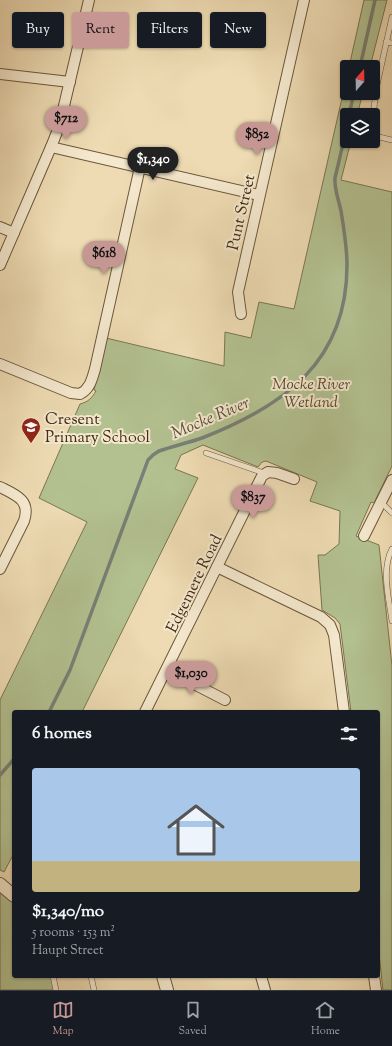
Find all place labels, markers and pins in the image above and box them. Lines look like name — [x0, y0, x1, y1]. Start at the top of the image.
pin: $712 — [42, 106, 90, 140]
pin: $852 — [233, 122, 281, 156]
pin: $1,340 — [120, 147, 186, 181]
pin: $618 — [80, 241, 128, 275]
place label: Cresent Primary School — [45, 409, 150, 450]
school or university icon: Cresent Primary School — [20, 416, 42, 444]
pin: $837 — [229, 485, 277, 519]
pin: $1,030 — [158, 661, 224, 695]

